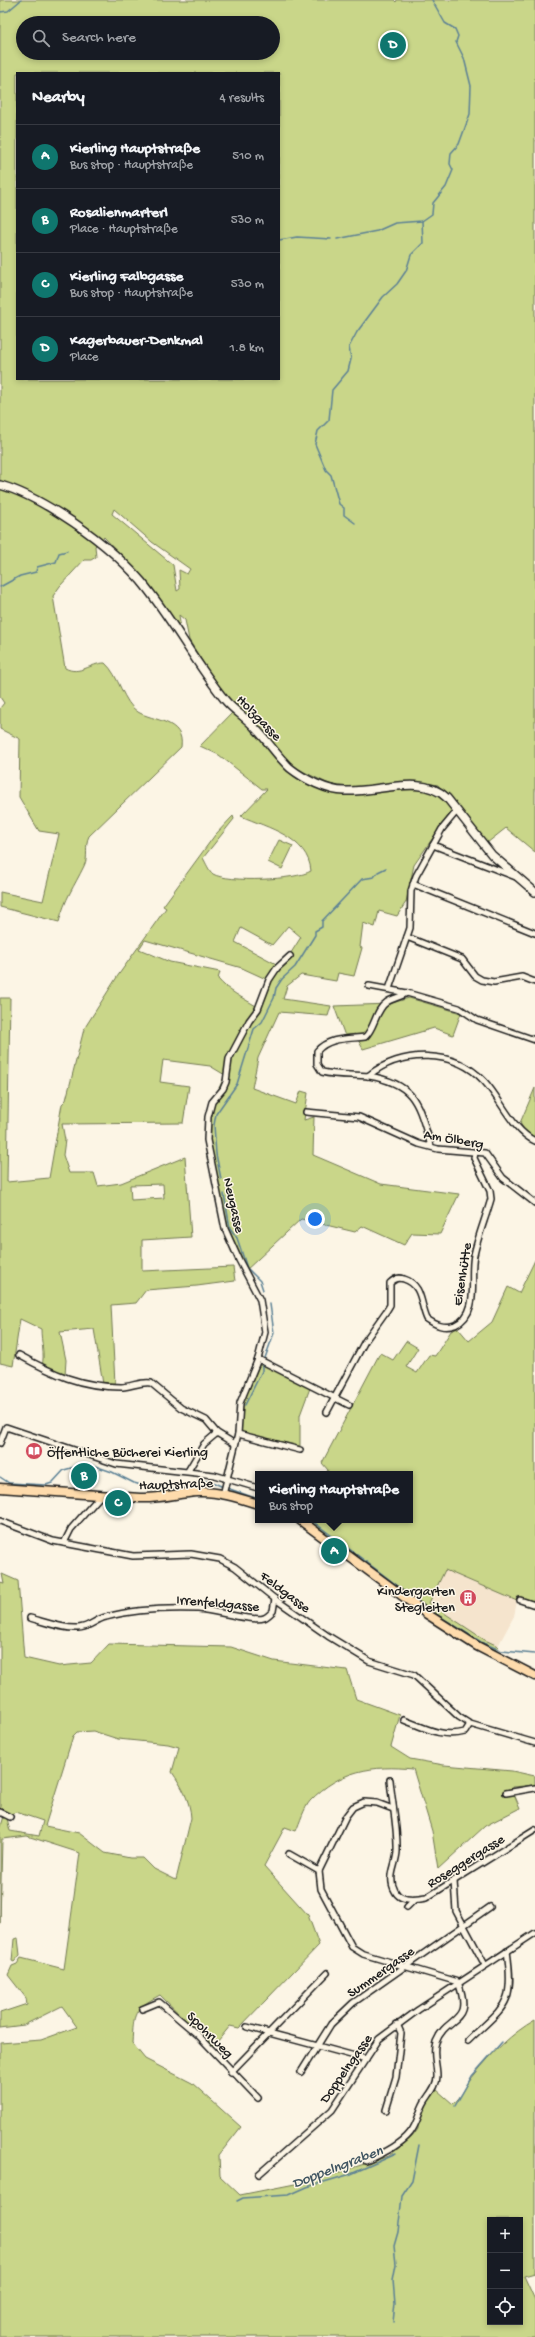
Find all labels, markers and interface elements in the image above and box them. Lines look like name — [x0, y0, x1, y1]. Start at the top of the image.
search box — [16, 16, 280, 60]
icon: search — [30, 27, 52, 49]
text: Search here — [62, 29, 136, 47]
pin: D — [380, 30, 406, 60]
text: Nearby — [32, 88, 85, 108]
text: 4 results — [220, 91, 264, 106]
text: Kierling Hauptstraße — [70, 140, 200, 158]
text: A — [41, 149, 49, 164]
text: 510 m — [232, 149, 264, 164]
text: Bus stop · Hauptstraße — [70, 158, 193, 173]
text: Rosalienmarterl — [70, 204, 168, 222]
text: B — [42, 213, 48, 228]
text: 530 m — [231, 213, 264, 228]
text: Place · Hauptstraße — [70, 222, 178, 237]
text: Kierling Falbgasse — [70, 268, 183, 286]
text: C — [41, 277, 49, 292]
text: 530 m — [231, 277, 264, 292]
text: Bus stop · Hauptstraße — [70, 286, 193, 301]
text: Kagerbauer-Denkmal — [70, 332, 203, 350]
text: D — [41, 341, 49, 356]
text: 1.8 km — [229, 341, 264, 356]
text: Place — [70, 350, 98, 365]
street label: Holzgasse — [232, 692, 285, 746]
street label: Am Ölberg — [422, 1127, 485, 1154]
street label: Neugasse — [218, 1176, 247, 1236]
your location — [305, 1209, 325, 1229]
street label: Eisenhütte — [450, 1241, 477, 1307]
library icon: Öffentliche Bücherei Kierling — [24, 1441, 44, 1461]
place label: Öffentliche Bücherei Kierling — [47, 1445, 208, 1462]
pin: B — [71, 1461, 97, 1491]
popup — [255, 1471, 413, 1523]
street label: Hauptstraße — [139, 1476, 214, 1495]
text: Kierling Hauptstraße — [269, 1481, 399, 1499]
pin: C — [105, 1488, 131, 1518]
text: Bus stop — [269, 1499, 313, 1514]
pin: A — [321, 1536, 347, 1566]
street label: Feldgasse — [255, 1568, 314, 1618]
place label: Kindergarten Stegleiten — [377, 1584, 455, 1617]
building icon: Kindergarten Stegleiten — [458, 1588, 478, 1608]
street label: Irrenfeldgasse — [176, 1592, 261, 1617]
street label: Roseggergasse — [424, 1831, 509, 1893]
street label: Summergasse — [344, 1943, 419, 2002]
street label: Spohrweg — [182, 2009, 236, 2063]
street label: Doppelngasse — [316, 2031, 378, 2108]
water label: Doppelngraben — [290, 2142, 386, 2193]
map controls — [487, 2217, 523, 2325]
button: + — [487, 2217, 523, 2253]
button: − — [487, 2253, 523, 2289]
button: locate — [487, 2289, 523, 2325]

